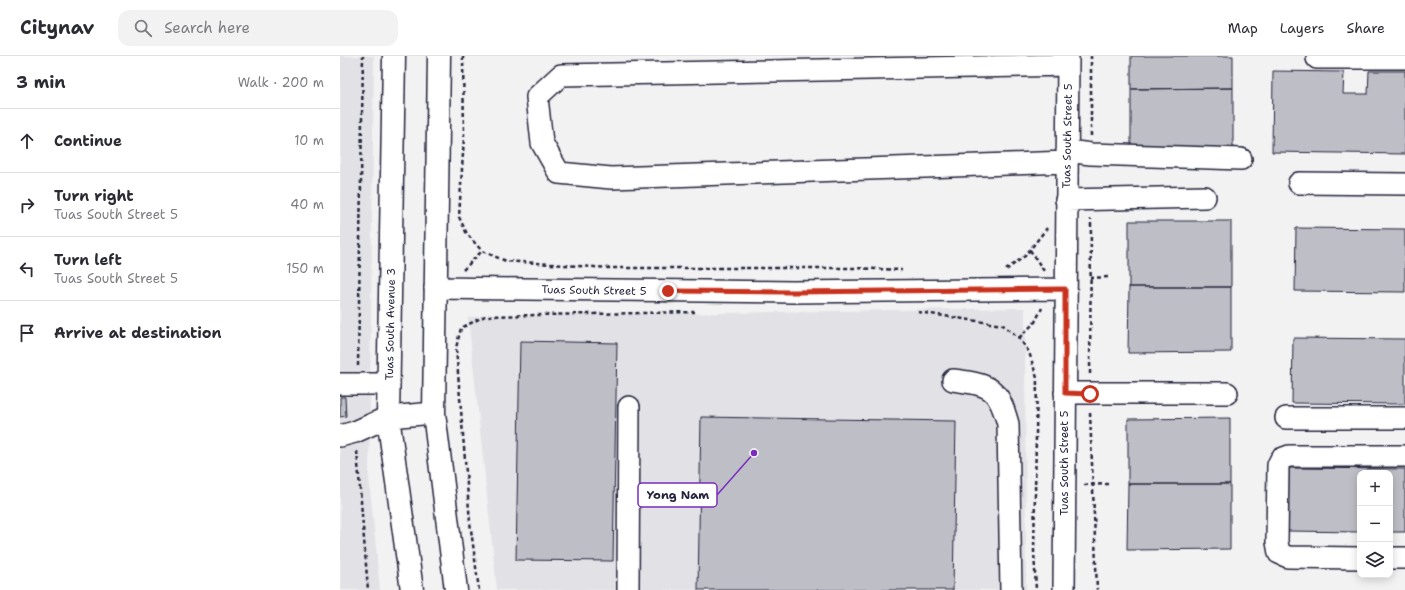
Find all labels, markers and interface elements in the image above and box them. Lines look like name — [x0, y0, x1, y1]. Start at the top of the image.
search box — [118, 10, 398, 46]
text: Citynav — [20, 15, 94, 40]
icon: search — [132, 17, 154, 39]
text: Search here — [164, 18, 250, 38]
text: Map — [1228, 19, 1258, 37]
text: Layers — [1280, 19, 1324, 37]
text: Share — [1346, 19, 1385, 37]
text: 3 min — [16, 71, 66, 93]
text: Walk · 200 m — [238, 74, 324, 91]
street label: Tuas South Street 5 — [1059, 83, 1076, 189]
icon: ahead — [16, 130, 38, 152]
text: Continue — [54, 131, 122, 151]
text: 10 m — [294, 132, 324, 149]
text: Turn right — [54, 186, 134, 206]
icon: right — [16, 194, 38, 216]
text: 40 m — [290, 196, 324, 213]
text: Tuas South Street 5 — [54, 206, 178, 223]
text: Turn left — [54, 250, 122, 270]
icon: left — [16, 258, 38, 280]
text: 150 m — [286, 260, 324, 277]
street label: Tuas South Avenue 3 — [382, 268, 399, 380]
text: Tuas South Street 5 — [54, 270, 178, 287]
street label: Tuas South Street 5 — [541, 282, 647, 299]
route end — [659, 282, 677, 300]
icon: arrive — [16, 322, 38, 344]
text: Arrive at destination — [54, 323, 222, 343]
route start — [1081, 385, 1099, 403]
street label: Tuas South Street 5 — [1057, 410, 1072, 515]
map controls — [1357, 470, 1393, 578]
button: + — [1357, 470, 1393, 506]
callout: Yong Nam — [638, 483, 717, 507]
text: Yong Nam — [647, 487, 709, 503]
button: − — [1357, 506, 1393, 542]
button: layers — [1357, 542, 1393, 578]

